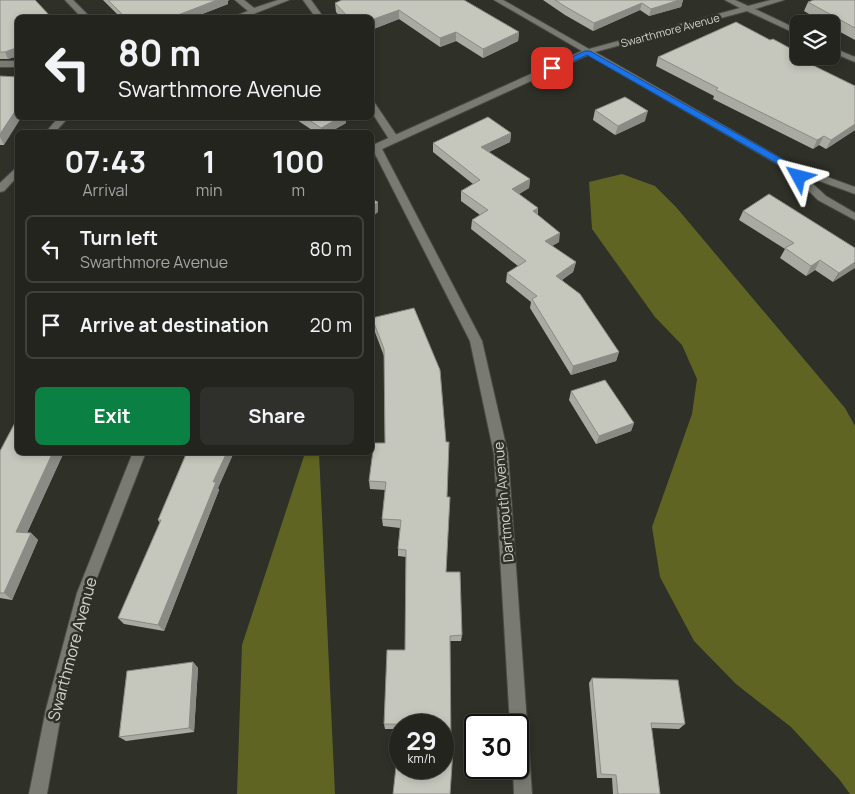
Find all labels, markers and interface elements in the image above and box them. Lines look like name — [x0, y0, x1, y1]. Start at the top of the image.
street label: Swarthmore Avenue — [619, 9, 722, 50]
map controls — [790, 15, 840, 65]
button: layers — [790, 15, 840, 65]
text: 80 m — [118, 29, 201, 77]
icon: left — [35, 35, 100, 100]
pin — [531, 47, 573, 89]
icon: arrive — [538, 54, 566, 82]
text: Swarthmore Avenue — [118, 74, 322, 104]
text: 07:43 — [64, 141, 146, 182]
text: 1 — [202, 141, 216, 182]
text: 100 — [272, 141, 325, 182]
position arrow — [772, 150, 824, 202]
text: Arrival — [82, 179, 128, 201]
text: min — [196, 179, 222, 201]
text: m — [291, 179, 305, 201]
text: Turn left — [80, 225, 158, 251]
icon: left — [37, 235, 65, 263]
text: 80 m — [309, 236, 352, 262]
text: Swarthmore Avenue — [80, 251, 228, 273]
icon: arrive — [37, 311, 65, 339]
text: Arrive at destination — [80, 312, 269, 338]
text: 20 m — [310, 312, 352, 338]
button: Exit — [35, 387, 190, 445]
button: Share — [200, 387, 354, 445]
street label: Dartmouth Avenue — [488, 441, 518, 563]
street label: Swarthmore Avenue — [42, 575, 102, 723]
speed limit sign: 30 — [464, 714, 529, 779]
text: 29 — [406, 723, 437, 758]
text: km/h — [408, 750, 435, 767]

